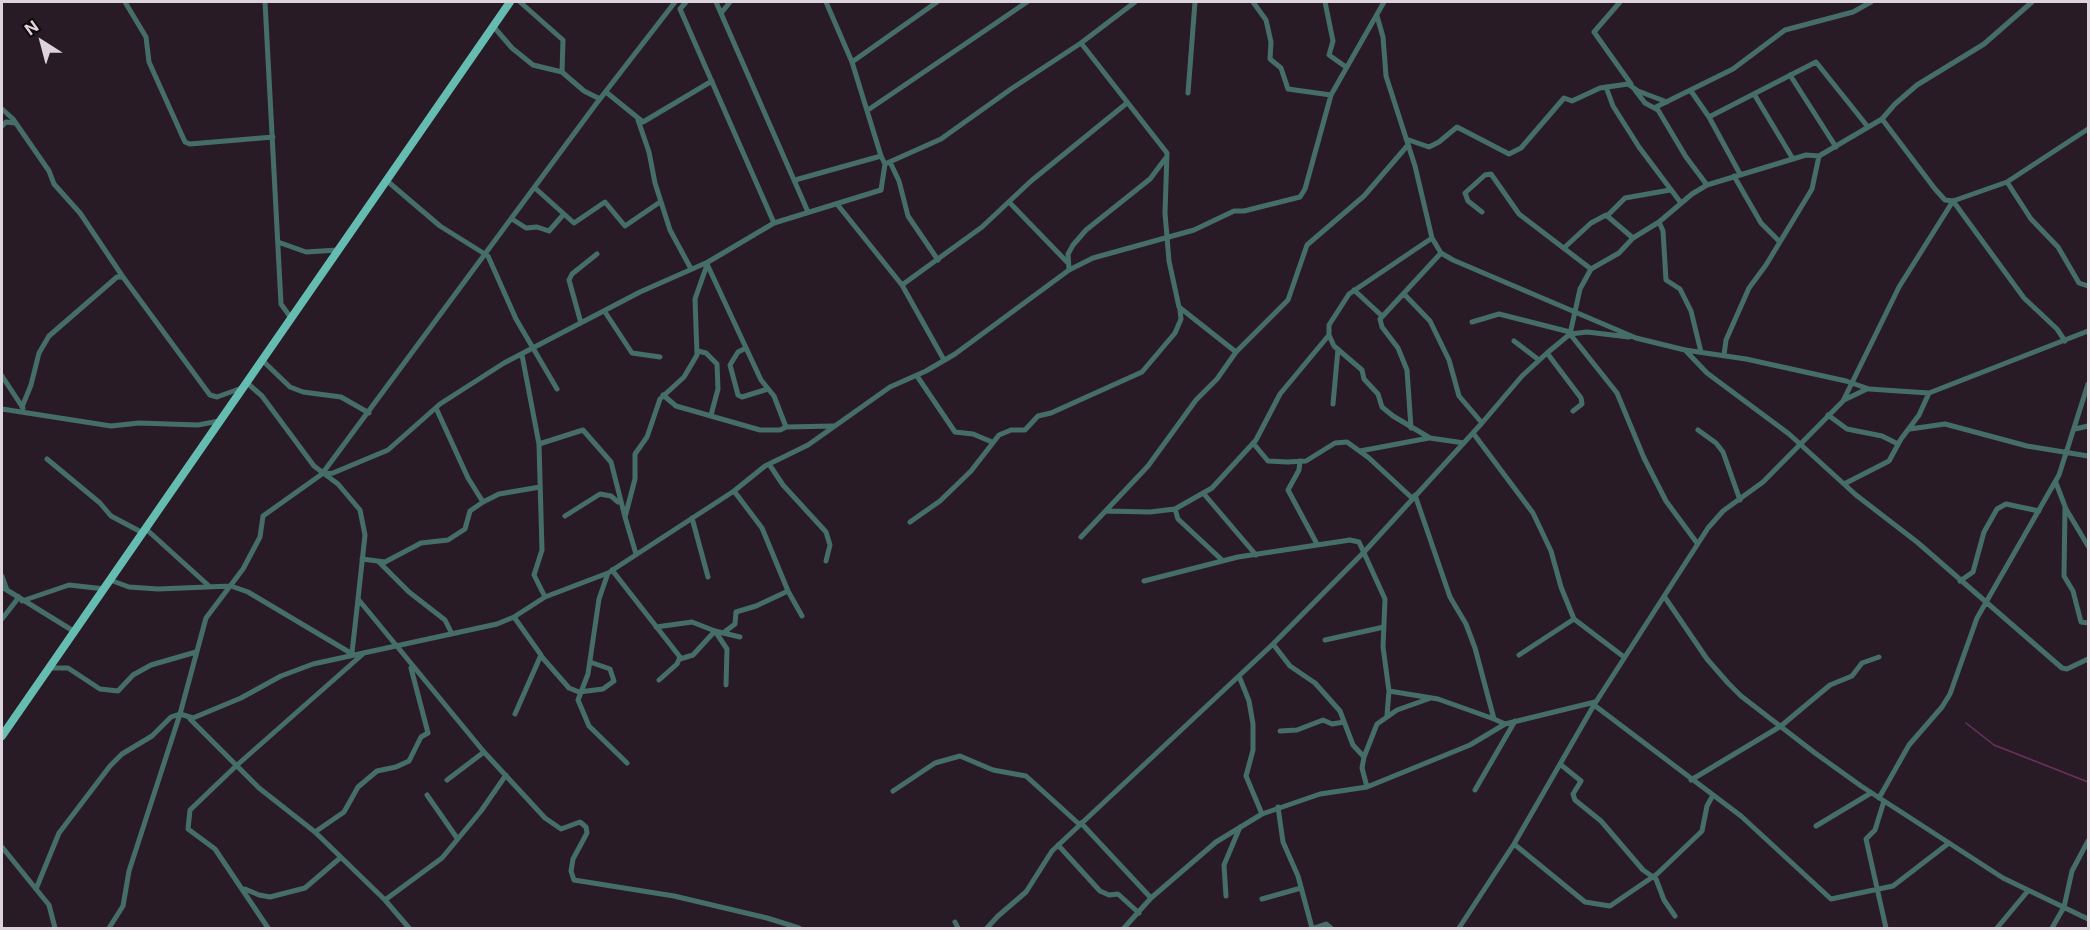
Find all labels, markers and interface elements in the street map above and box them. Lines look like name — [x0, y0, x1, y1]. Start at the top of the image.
north arrow — [12, 12, 72, 72]
text: N — [21, 16, 42, 39]

